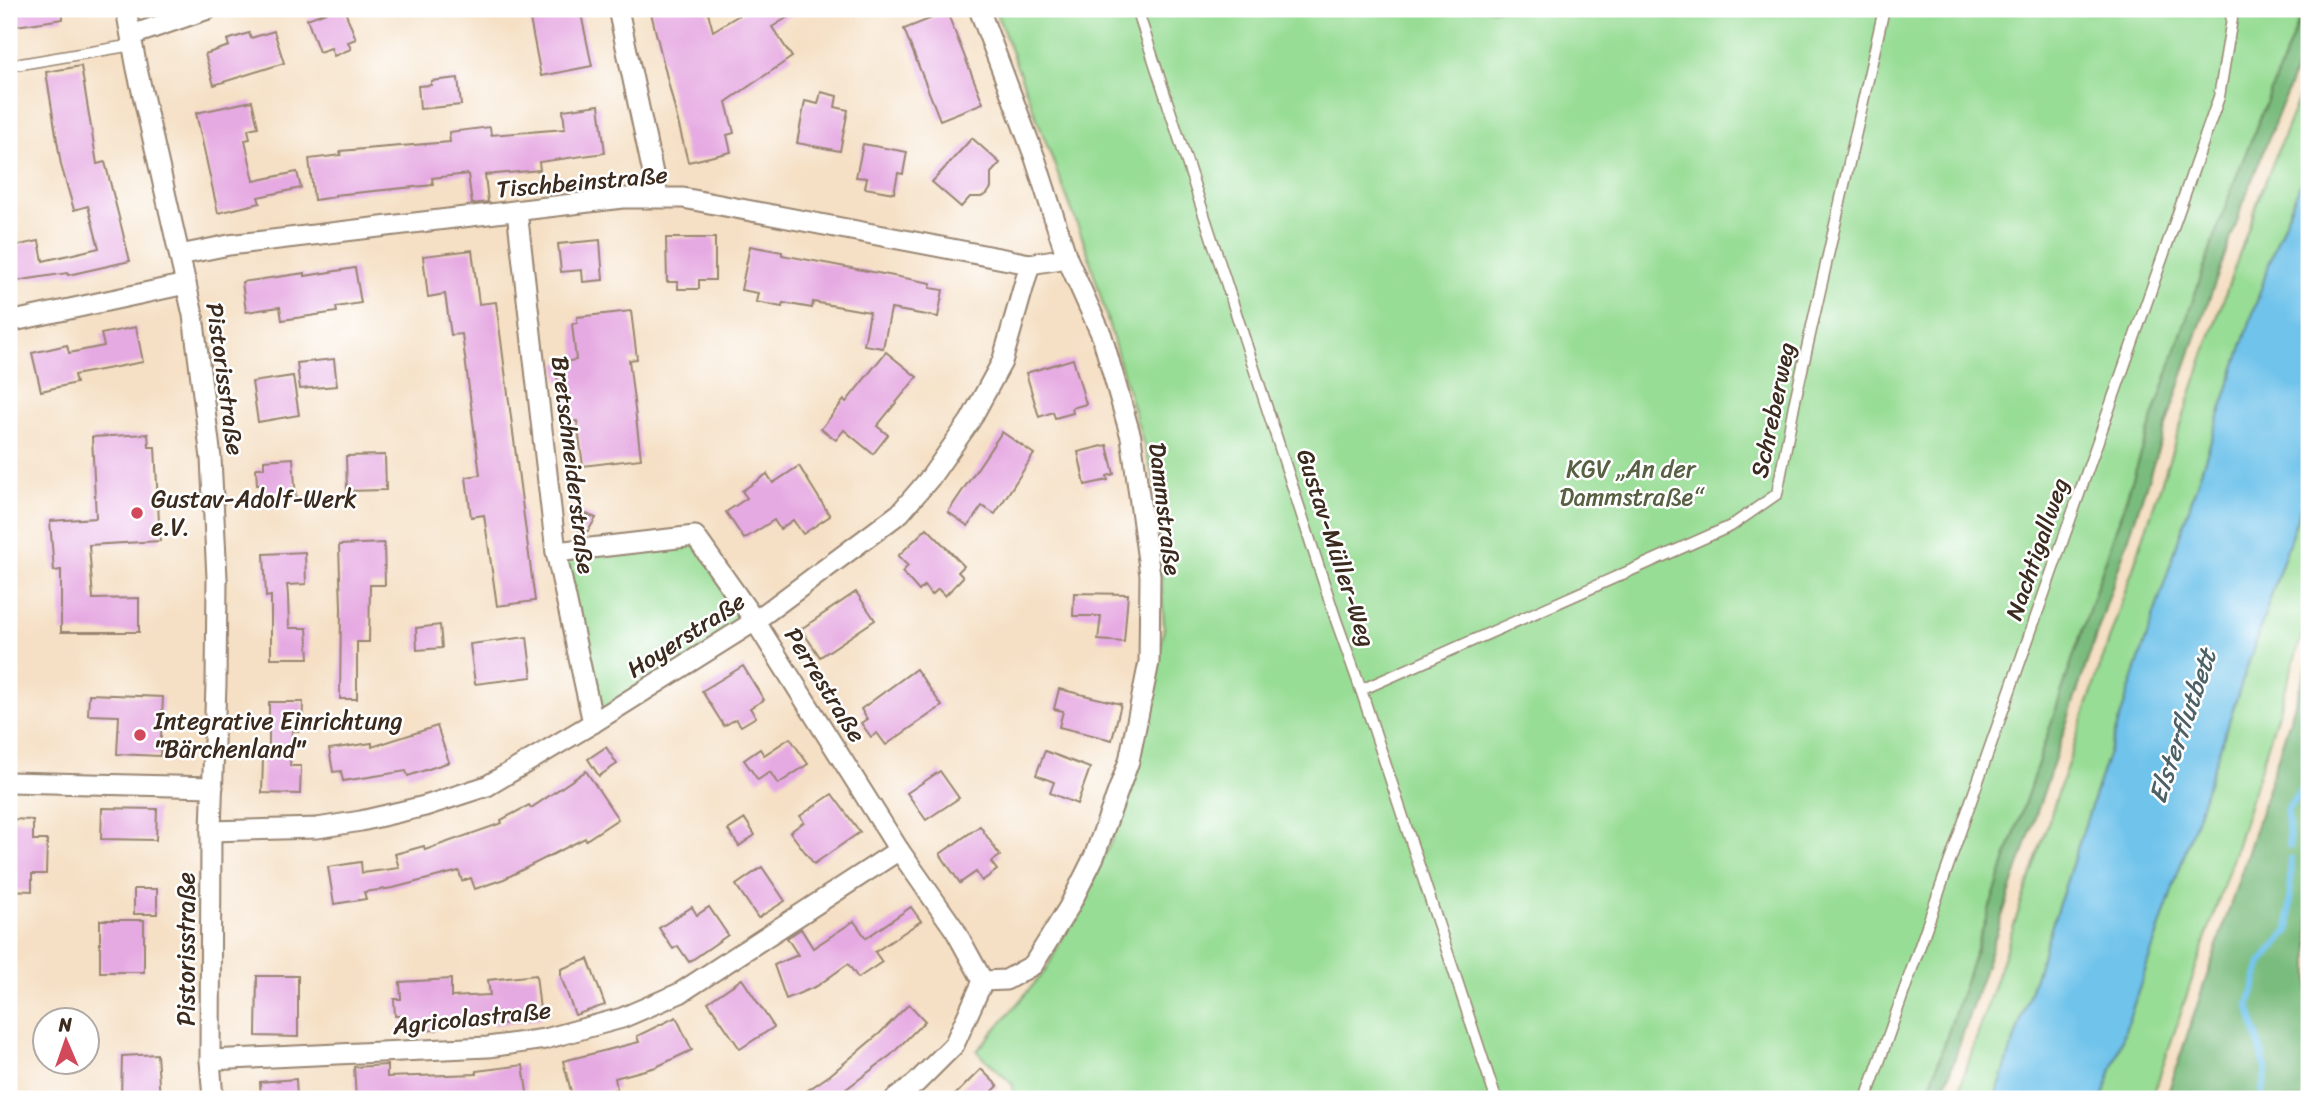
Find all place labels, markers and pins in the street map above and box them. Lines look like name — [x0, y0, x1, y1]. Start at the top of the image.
place label: Gustav-Adolf-Werk e.V. — [151, 478, 357, 548]
marker: Gustav-Adolf-Werk e.V. — [129, 505, 145, 521]
place label: Integrative Einrichtung "Bärchenland" — [153, 700, 403, 770]
marker: Integrative Einrichtung "Bärchenland" — [132, 727, 148, 743]

